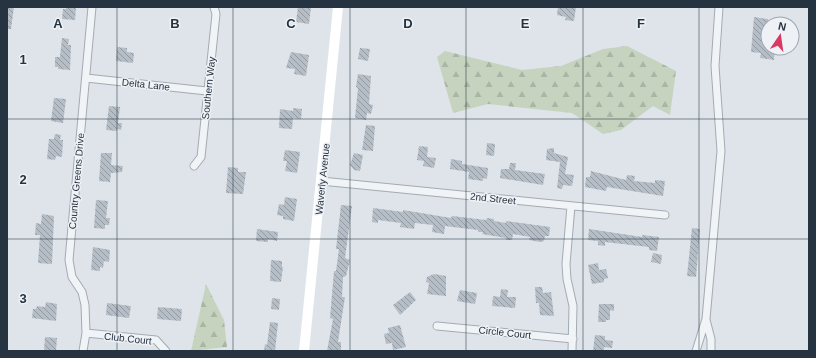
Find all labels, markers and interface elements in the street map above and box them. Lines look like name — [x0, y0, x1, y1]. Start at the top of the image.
text: A — [53, 16, 63, 31]
text: B — [170, 16, 180, 31]
text: C — [286, 16, 296, 31]
text: D — [403, 16, 413, 31]
text: E — [521, 16, 530, 31]
text: F — [637, 16, 645, 31]
north arrow — [760, 16, 800, 56]
text: N — [777, 20, 788, 33]
text: 1 — [19, 52, 27, 67]
street label: Southern Way — [200, 56, 217, 120]
street label: Delta Lane — [121, 76, 171, 93]
street label: Country Greens Drive — [67, 132, 86, 230]
street label: Waverly Avenue — [313, 142, 332, 215]
text: 2 — [19, 172, 27, 187]
street label: 2nd Street — [469, 191, 517, 206]
text: 3 — [19, 291, 27, 306]
street label: Circle Court — [478, 324, 532, 341]
street label: Club Court — [104, 331, 153, 346]

